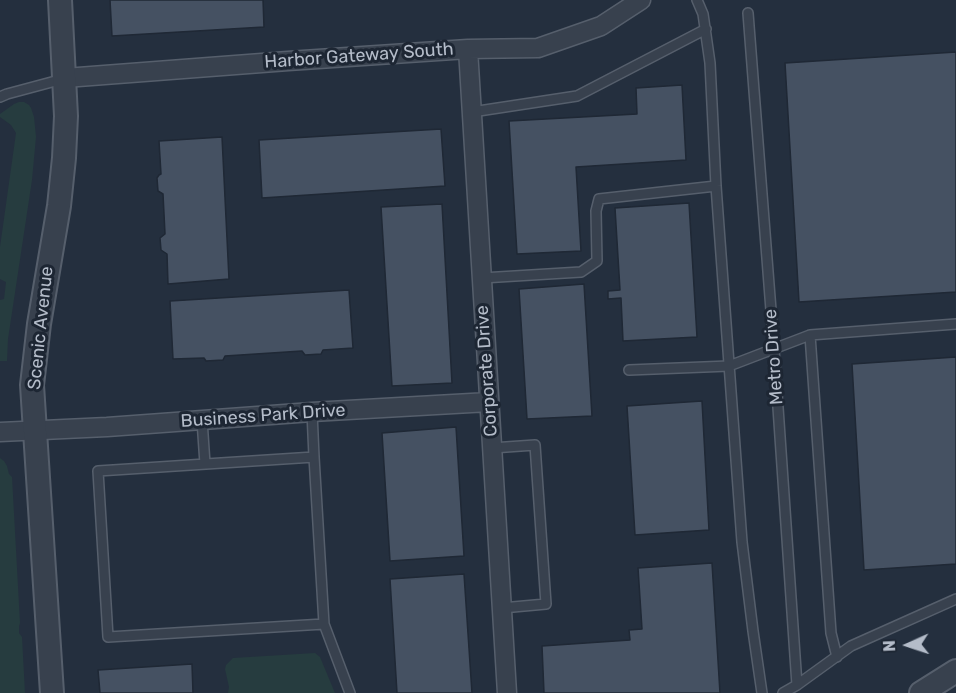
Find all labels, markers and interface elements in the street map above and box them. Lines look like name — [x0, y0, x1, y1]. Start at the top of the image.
street label: Harbor Gateway South — [264, 39, 454, 73]
street label: Scenic Avenue — [24, 265, 58, 391]
street label: Corporate Drive — [472, 305, 502, 437]
street label: Metro Drive — [760, 308, 788, 406]
street label: Business Park Drive — [180, 399, 346, 433]
north arrow — [878, 615, 938, 675]
text: N — [880, 640, 899, 652]

